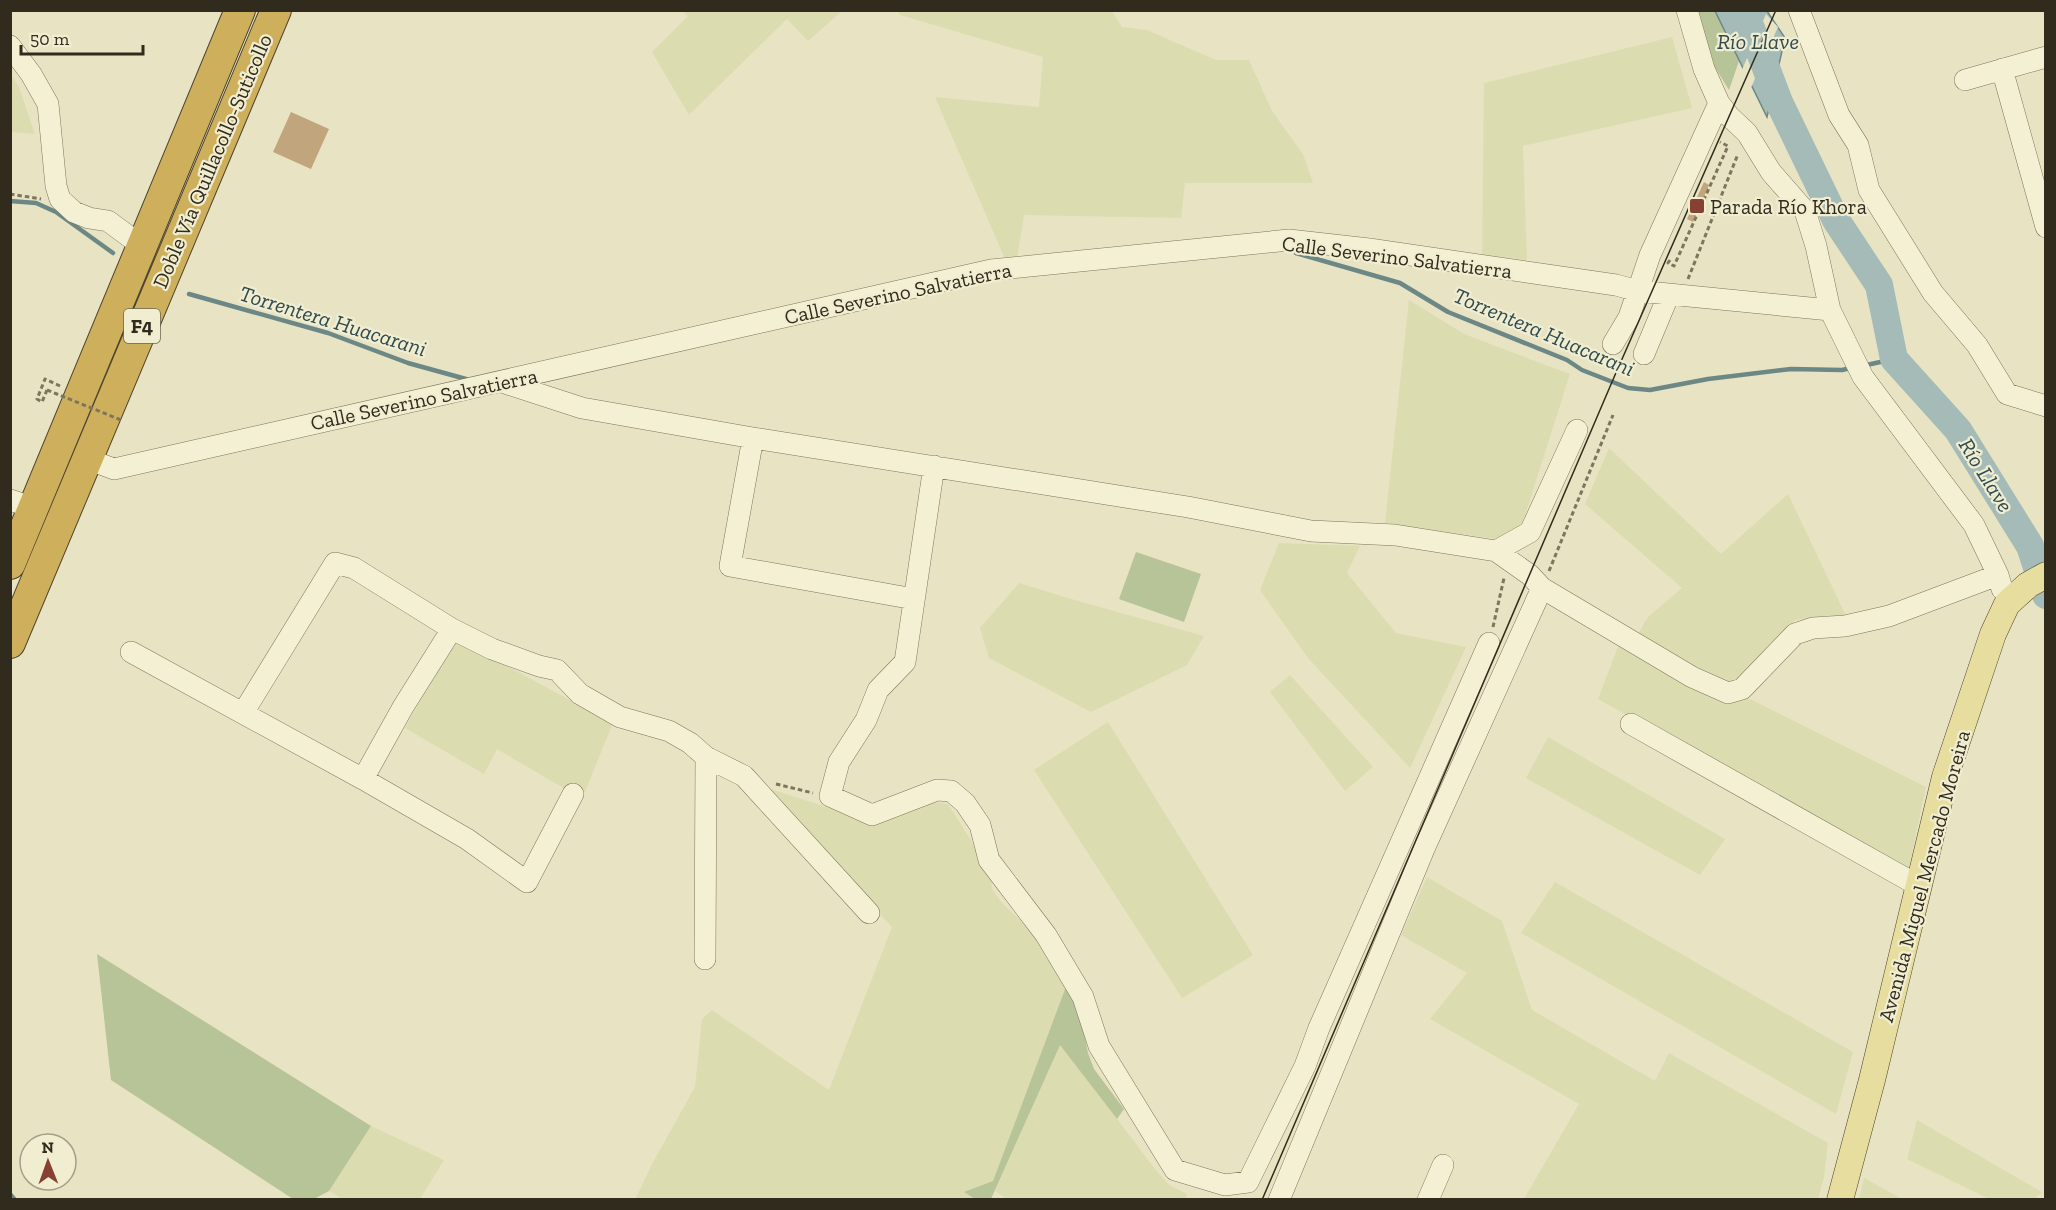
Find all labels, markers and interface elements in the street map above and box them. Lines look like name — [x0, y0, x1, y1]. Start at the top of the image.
scale bar — [21, 18, 142, 56]
text: 50 m — [30, 28, 70, 50]
water label: Río Llave — [1717, 28, 1799, 55]
street label: Doble Vía Quillacollo-Suticollo — [147, 30, 277, 292]
place label: Parada Río Khora — [1710, 194, 1867, 219]
marker: Parada Río Khora — [1688, 197, 1706, 215]
street label: Calle Severino Salvatierra — [1281, 230, 1513, 284]
street label: Calle Severino Salvatierra — [782, 257, 1014, 329]
water label: Torrentera Huacarani — [236, 280, 430, 362]
water label: Torrentera Huacarani — [1449, 282, 1639, 382]
road number: F4 — [124, 309, 160, 343]
street label: Calle Severino Salvatierra — [308, 363, 540, 435]
water label: Río Llave — [1953, 433, 2019, 517]
street label: Avenida Miguel Mercado Moreira — [1873, 727, 1975, 1025]
north arrow — [18, 1132, 78, 1192]
text: N — [41, 1138, 54, 1157]

